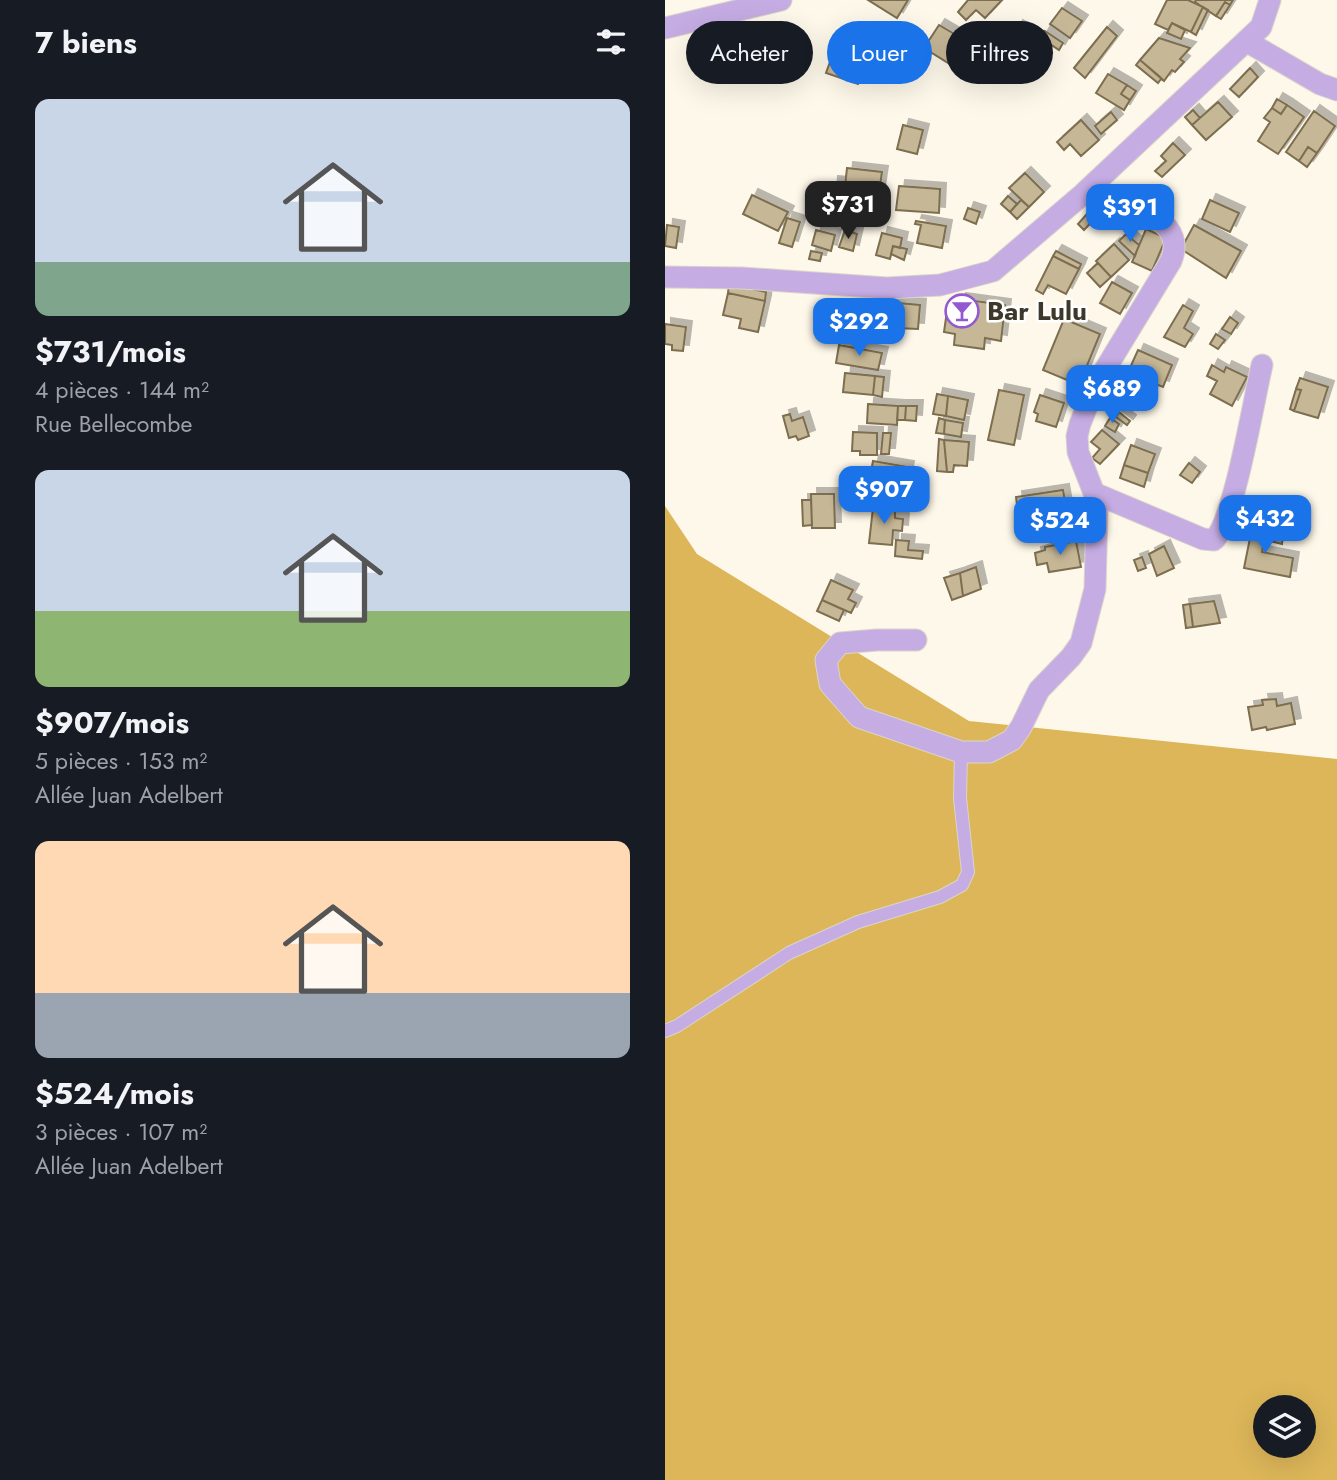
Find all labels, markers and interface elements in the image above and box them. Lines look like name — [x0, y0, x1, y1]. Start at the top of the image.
text: 7 biens — [35, 21, 137, 64]
chip: Acheter — [686, 21, 813, 84]
chip: Louer — [827, 21, 932, 84]
chip: Filtres — [946, 21, 1053, 84]
icon: filters — [592, 23, 630, 61]
icon: home — [270, 144, 396, 270]
pin: $731 — [807, 182, 889, 241]
pin: $391 — [1089, 184, 1171, 244]
text: $731 — [821, 187, 875, 221]
text: $391 — [1102, 190, 1158, 224]
bar icon: Bar Lulu — [943, 292, 981, 330]
place label: Bar Lulu — [987, 292, 1087, 330]
pin: $292 — [818, 298, 900, 358]
text: $292 — [829, 304, 889, 338]
text: $731/mois — [35, 330, 186, 373]
pin: $689 — [1071, 366, 1153, 425]
text: $689 — [1082, 371, 1142, 405]
text: 4 pièces · 144 m² — [35, 373, 209, 407]
text: Rue Bellecombe — [35, 407, 192, 441]
pin: $907 — [843, 466, 925, 526]
text: $907 — [855, 472, 913, 506]
pin: $432 — [1224, 496, 1306, 555]
pin: $524 — [1019, 498, 1101, 557]
text: $432 — [1235, 501, 1295, 535]
text: $524 — [1030, 503, 1090, 537]
icon: home — [270, 515, 396, 641]
text: $907/mois — [35, 701, 189, 744]
text: 5 pièces · 153 m² — [35, 744, 207, 778]
text: Allée Juan Adelbert — [35, 778, 223, 812]
icon: home — [270, 886, 396, 1012]
text: $524/mois — [35, 1072, 194, 1115]
text: 3 pièces · 107 m² — [35, 1115, 207, 1149]
text: Allée Juan Adelbert — [35, 1149, 223, 1183]
map controls — [1253, 1395, 1316, 1458]
button: layers — [1253, 1395, 1316, 1458]

